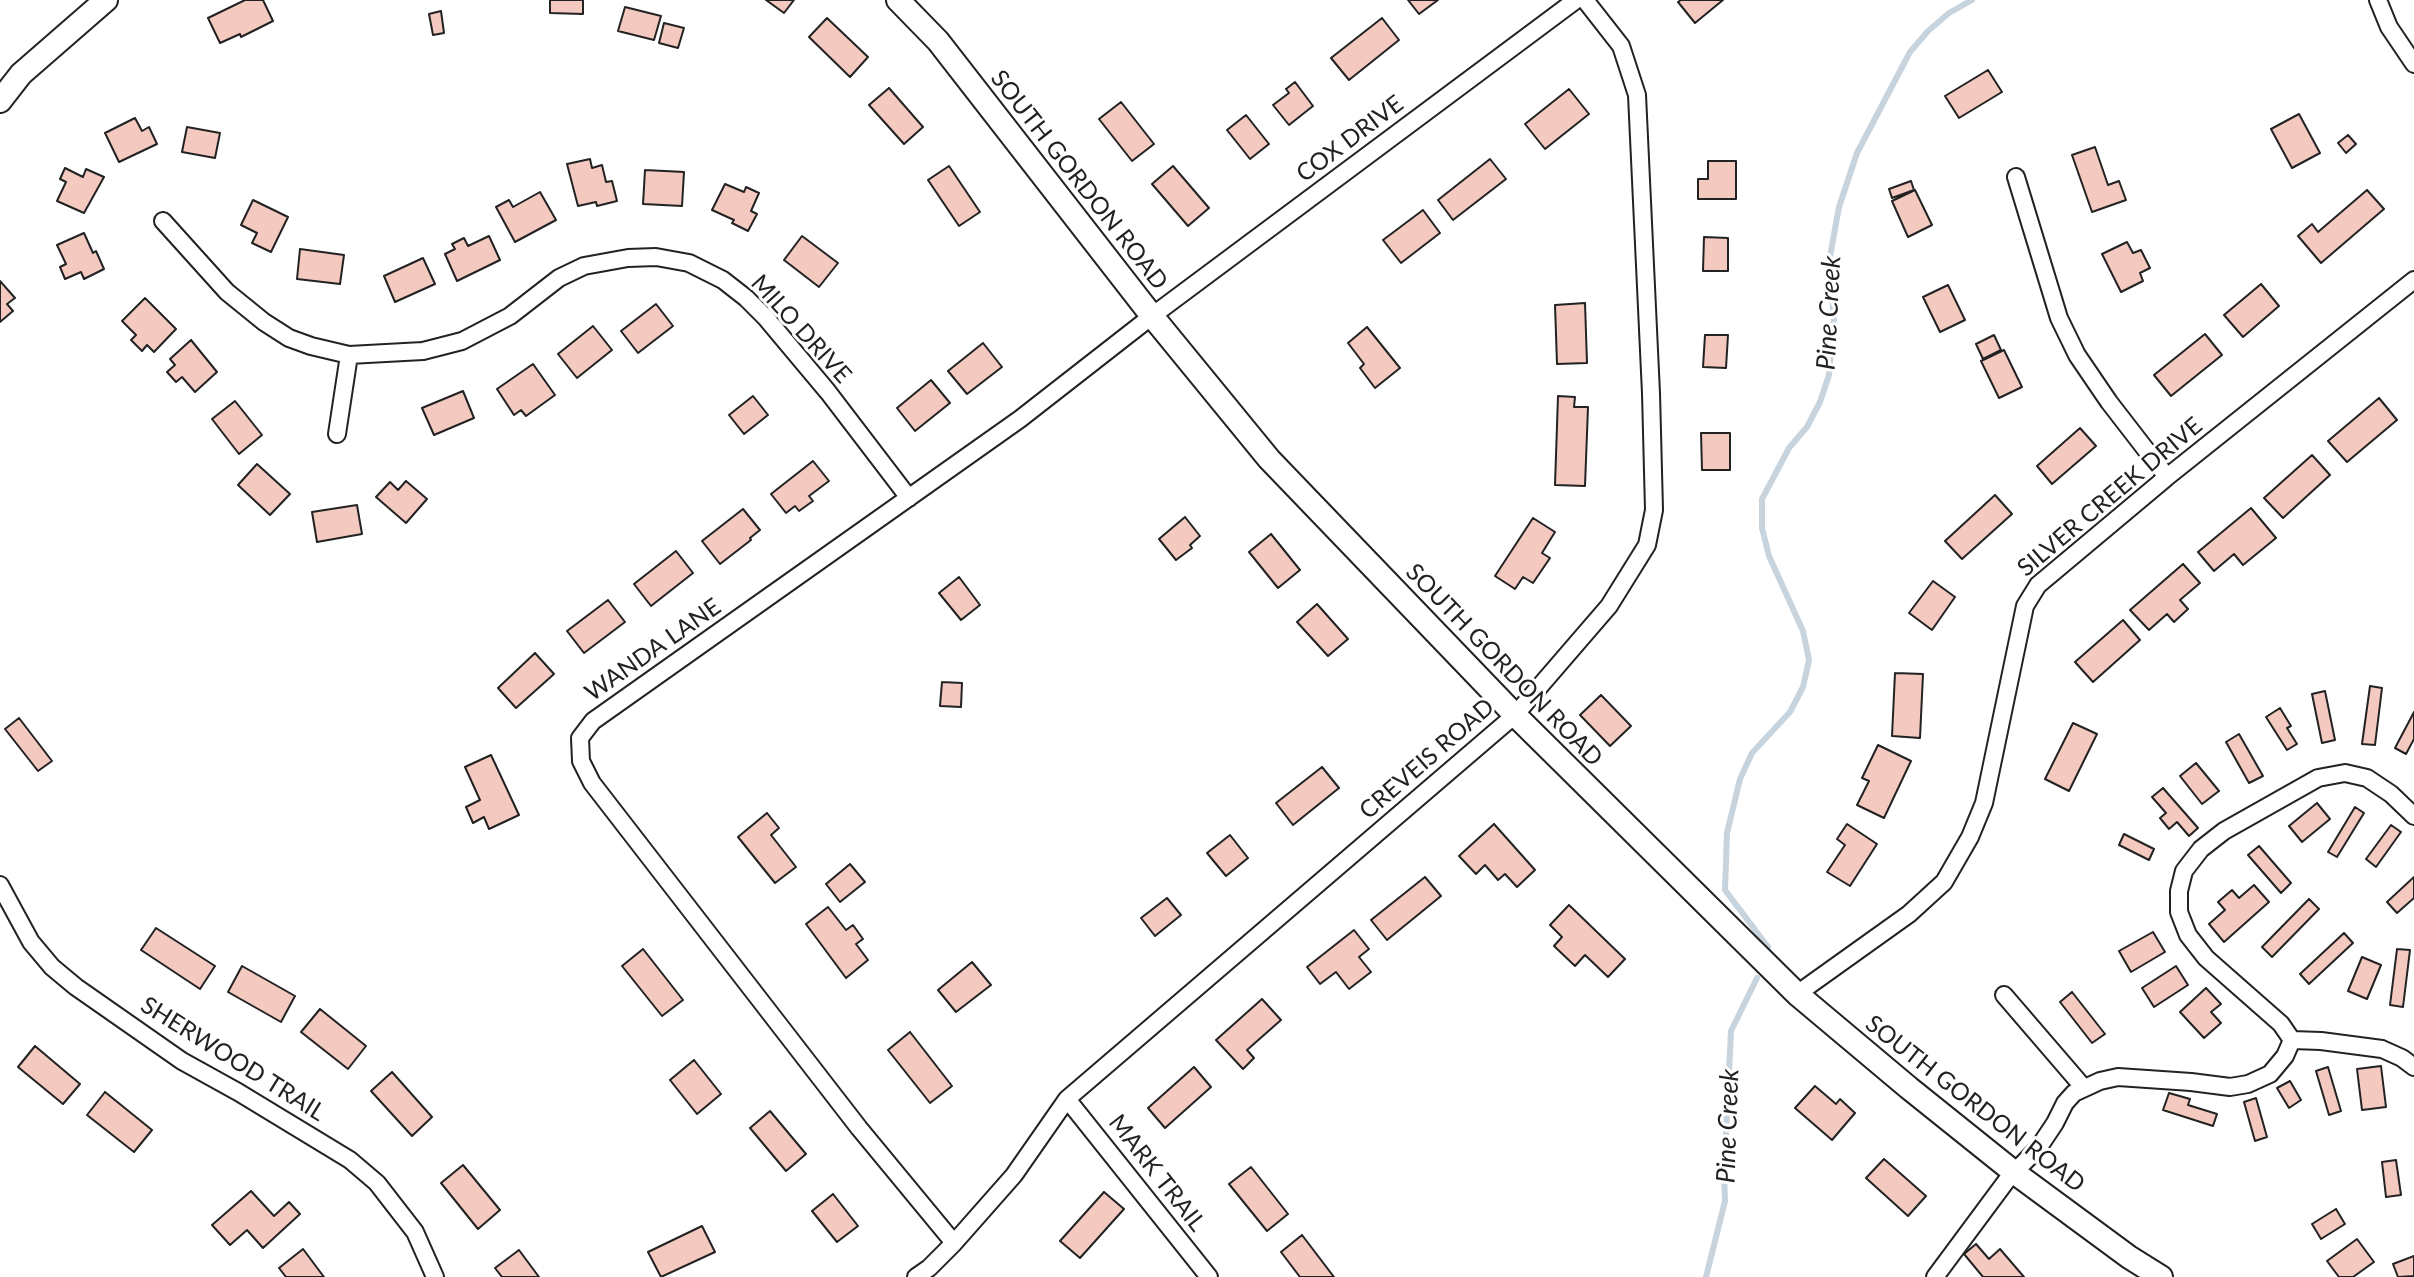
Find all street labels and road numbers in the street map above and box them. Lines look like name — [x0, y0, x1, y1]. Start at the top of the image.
street label: SOUTH GORDON ROAD — [984, 65, 1174, 295]
street label: COX DRIVE — [1291, 90, 1409, 188]
street label: MILO DRIVE — [745, 269, 857, 389]
street label: SILVER CREEK DRIVE — [2012, 411, 2208, 583]
street label: SOUTH GORDON ROAD — [1400, 558, 1608, 772]
street label: WANDA LANE — [579, 593, 727, 707]
street label: CREVEIS ROAD — [1354, 693, 1500, 825]
street label: SHERWOOD TRAIL — [136, 991, 330, 1127]
street label: SOUTH GORDON ROAD — [1860, 1009, 2090, 1199]
street label: MARK TRAIL — [1103, 1109, 1211, 1237]

